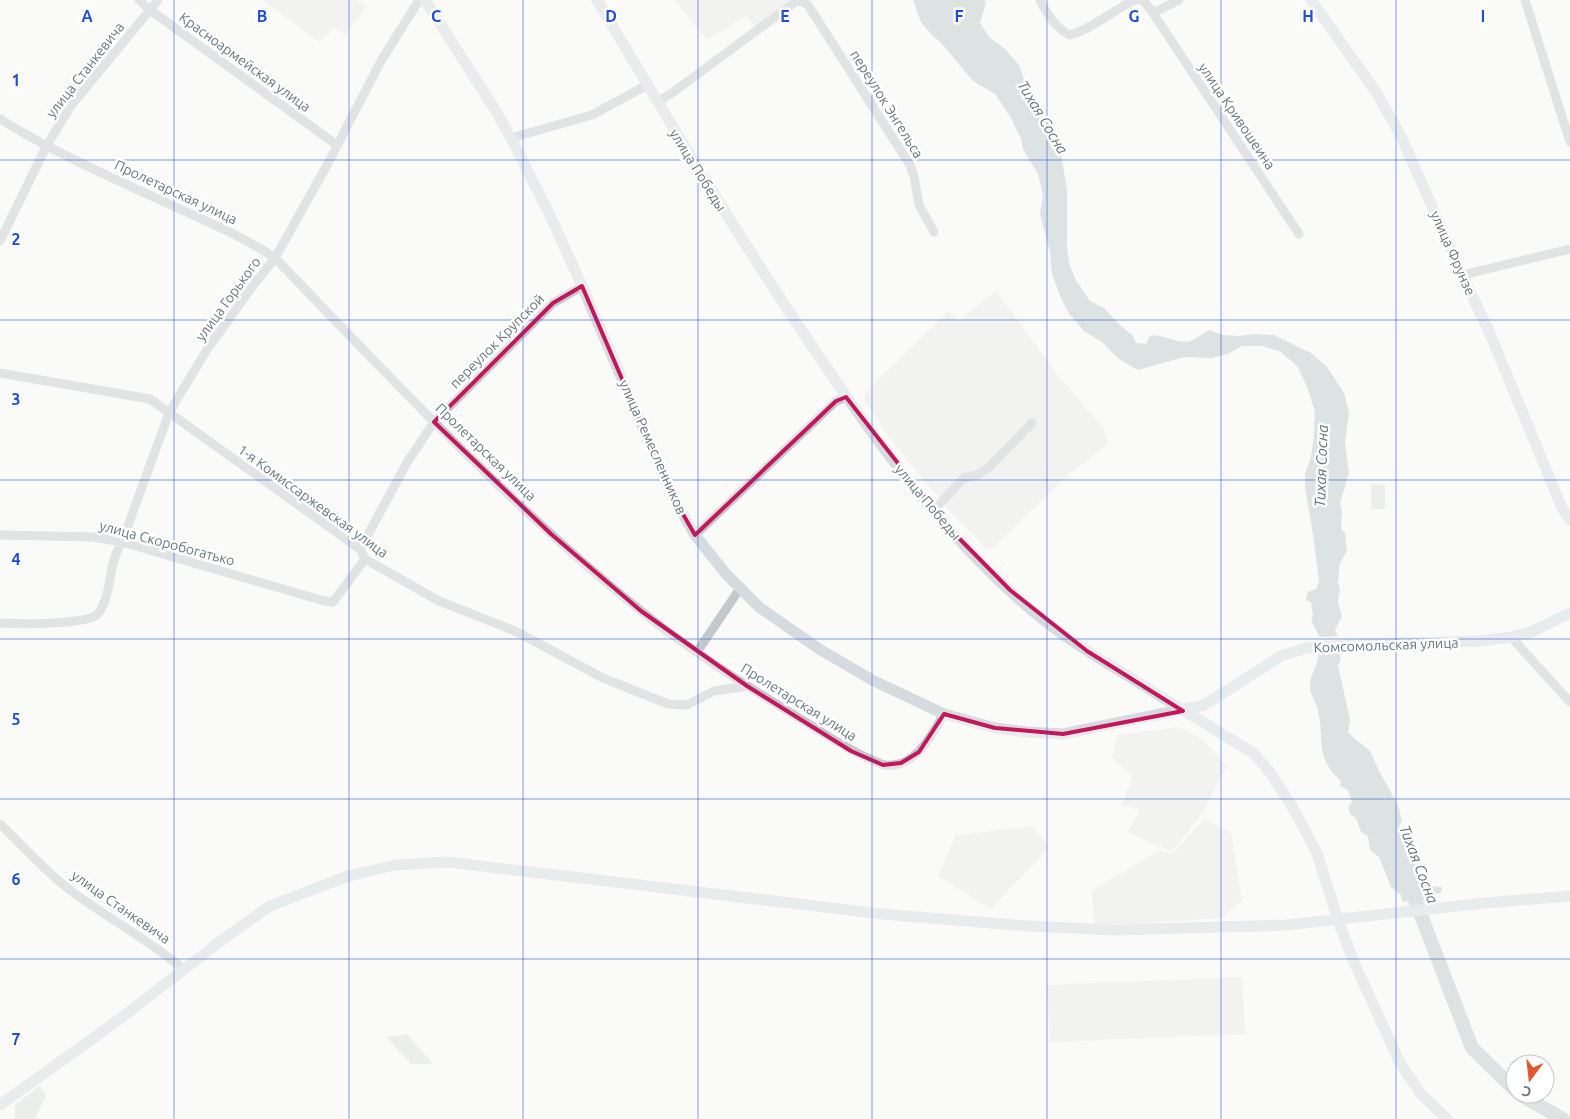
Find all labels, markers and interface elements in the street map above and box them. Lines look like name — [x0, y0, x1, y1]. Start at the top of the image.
text: A — [81, 7, 93, 25]
text: B — [257, 7, 267, 25]
text: C — [431, 7, 441, 25]
text: D — [605, 7, 617, 25]
text: E — [780, 7, 790, 25]
text: F — [955, 7, 964, 25]
text: G — [1128, 7, 1140, 25]
text: H — [1302, 7, 1314, 25]
text: I — [1481, 7, 1485, 25]
street label: Красноармейская улица — [176, 9, 314, 115]
street label: улица Станкевича — [43, 19, 127, 121]
street label: переулок Энгельса — [847, 47, 927, 161]
street label: улица Кривошеина — [1195, 60, 1279, 172]
text: 1 — [11, 71, 21, 89]
water label: Тихая Сосна — [1014, 77, 1072, 157]
street label: улица Победы — [666, 126, 730, 214]
street label: Пролетарская улица — [112, 157, 240, 227]
street label: улица Фрунзе — [1427, 208, 1479, 298]
text: 2 — [11, 230, 21, 248]
street label: улица Горького — [192, 254, 264, 344]
street label: переулок Крупской — [447, 291, 547, 391]
street label: улица Ремесленников — [616, 377, 690, 517]
text: 3 — [11, 390, 21, 408]
street label: Пролетарская улица — [432, 400, 540, 504]
water label: Тихая Сосна — [1311, 424, 1331, 508]
street label: 1-я Комиссаржевская улица — [235, 441, 391, 561]
street label: улица Победы — [892, 461, 964, 543]
street label: улица Скоробогатько — [98, 517, 236, 569]
text: 4 — [11, 550, 21, 568]
street label: Комсомольская улица — [1313, 634, 1459, 656]
street label: Пролетарская улица — [738, 660, 860, 744]
text: 5 — [11, 710, 21, 728]
water label: Тихая Сосна — [1396, 822, 1442, 906]
street label: улица Станкевича — [69, 867, 173, 947]
text: 6 — [11, 870, 21, 888]
text: 7 — [11, 1030, 21, 1048]
north arrow — [1505, 1054, 1555, 1104]
text: С — [1520, 1083, 1533, 1100]

